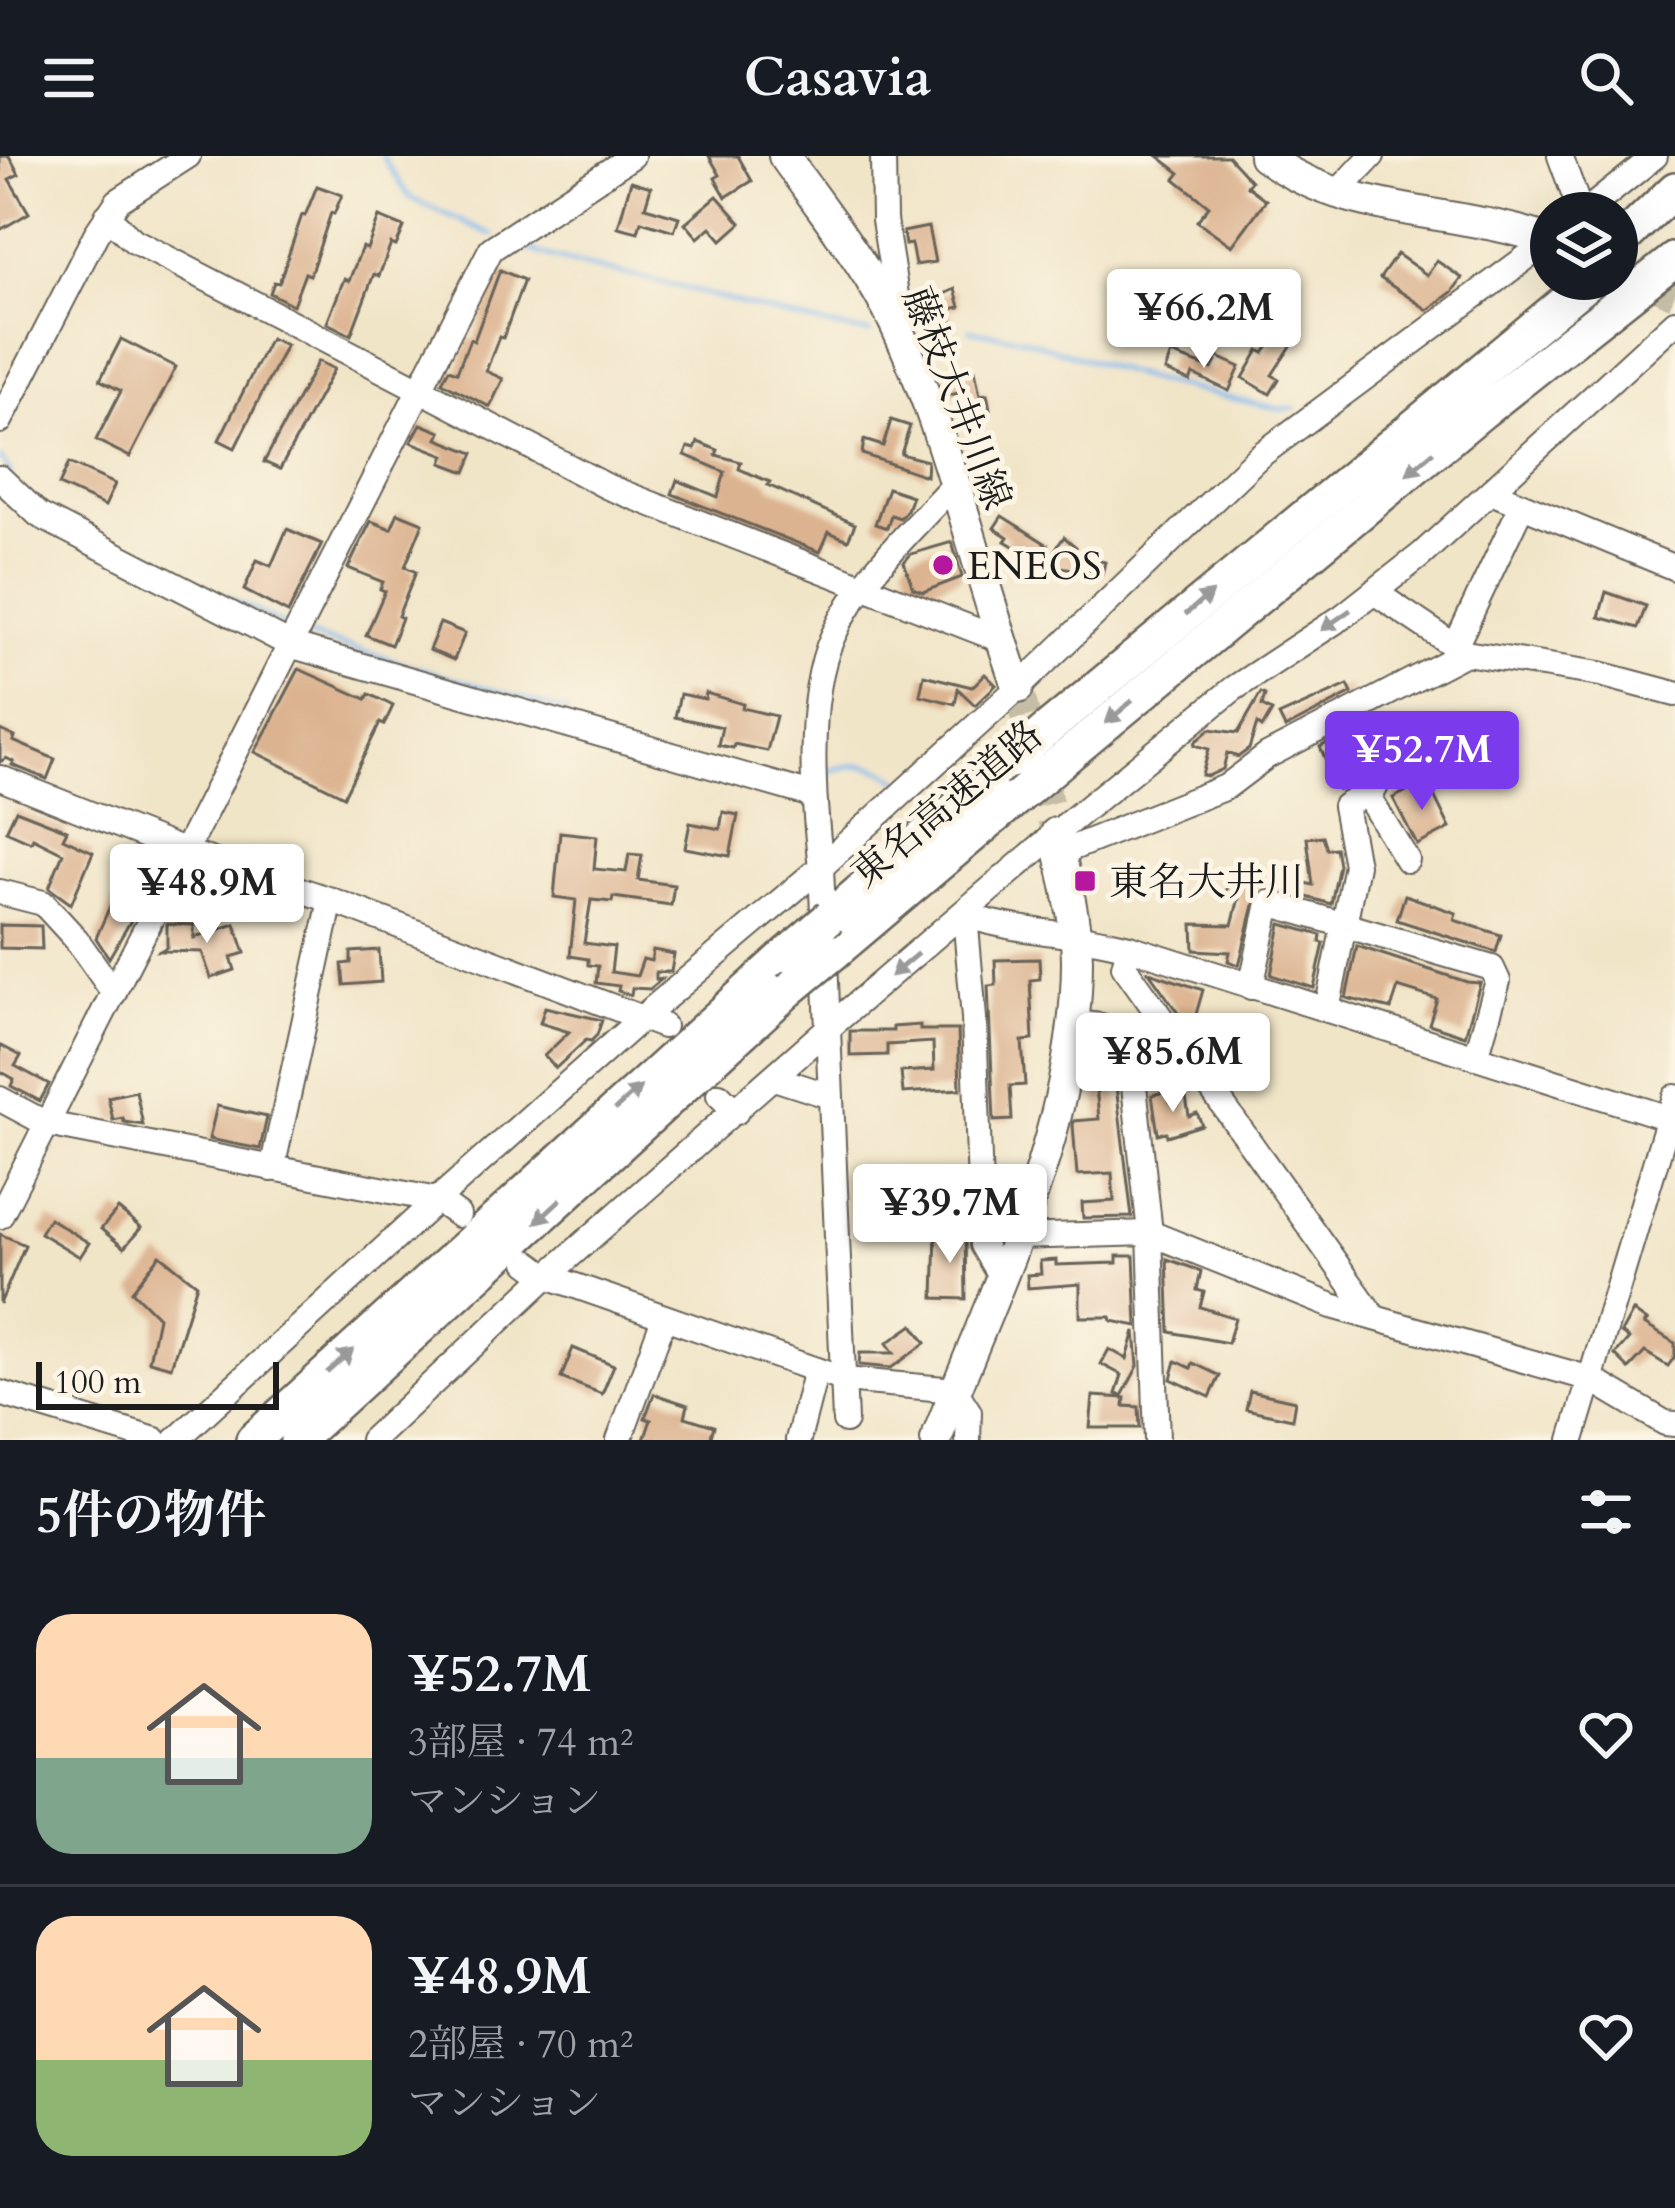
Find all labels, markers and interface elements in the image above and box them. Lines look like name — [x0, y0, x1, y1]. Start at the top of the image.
text: Casavia — [744, 42, 931, 115]
icon: menu — [36, 45, 102, 111]
icon: search — [1573, 45, 1639, 111]
map controls — [1530, 192, 1638, 300]
button: layers — [1530, 192, 1638, 300]
pin: ¥66.2M — [1106, 269, 1302, 371]
street label: 藤枝大井川線 — [890, 280, 1023, 517]
text: ¥66.2M — [1134, 281, 1274, 334]
one-way arrow — [1405, 450, 1435, 476]
place label: ENEOS — [967, 540, 1102, 593]
marker: ENEOS — [930, 552, 956, 578]
one-way arrow — [1183, 590, 1214, 616]
one-way arrow — [1319, 608, 1352, 631]
one-way arrow — [1104, 699, 1135, 725]
street label: 東名高速道路 — [840, 709, 1054, 900]
pin: ¥52.7M — [1324, 711, 1520, 813]
text: ¥52.7M — [1352, 723, 1492, 776]
pin: ¥48.9M — [109, 844, 305, 946]
text: ¥48.9M — [137, 856, 277, 909]
place label: 東名大井川 — [1109, 856, 1304, 909]
marker: 東名大井川 — [1072, 868, 1098, 894]
one-way arrow — [889, 952, 919, 978]
pin: ¥85.6M — [1075, 1013, 1271, 1115]
text: ¥85.6M — [1103, 1025, 1243, 1078]
one-way arrow — [613, 1085, 642, 1112]
pin: ¥39.7M — [852, 1164, 1048, 1266]
text: ¥39.7M — [880, 1176, 1020, 1229]
one-way arrow — [533, 1197, 562, 1224]
one-way arrow — [325, 1348, 354, 1375]
scale bar — [36, 1356, 279, 1409]
text: 100 m — [54, 1360, 141, 1405]
icon: filters — [1573, 1479, 1639, 1545]
text: 5件の物件 — [36, 1481, 266, 1551]
text: ¥52.7M — [408, 1640, 591, 1710]
icon: home — [132, 1662, 276, 1806]
icon: heart — [1573, 1701, 1639, 1767]
text: 3部屋 · 74 m² — [408, 1716, 633, 1769]
text: マンション — [408, 1775, 601, 1828]
text: ¥48.9M — [408, 1942, 591, 2012]
icon: home — [132, 1964, 276, 2108]
icon: heart — [1573, 2003, 1639, 2069]
text: 2部屋 · 70 m² — [408, 2018, 633, 2071]
text: マンション — [408, 2077, 601, 2130]

